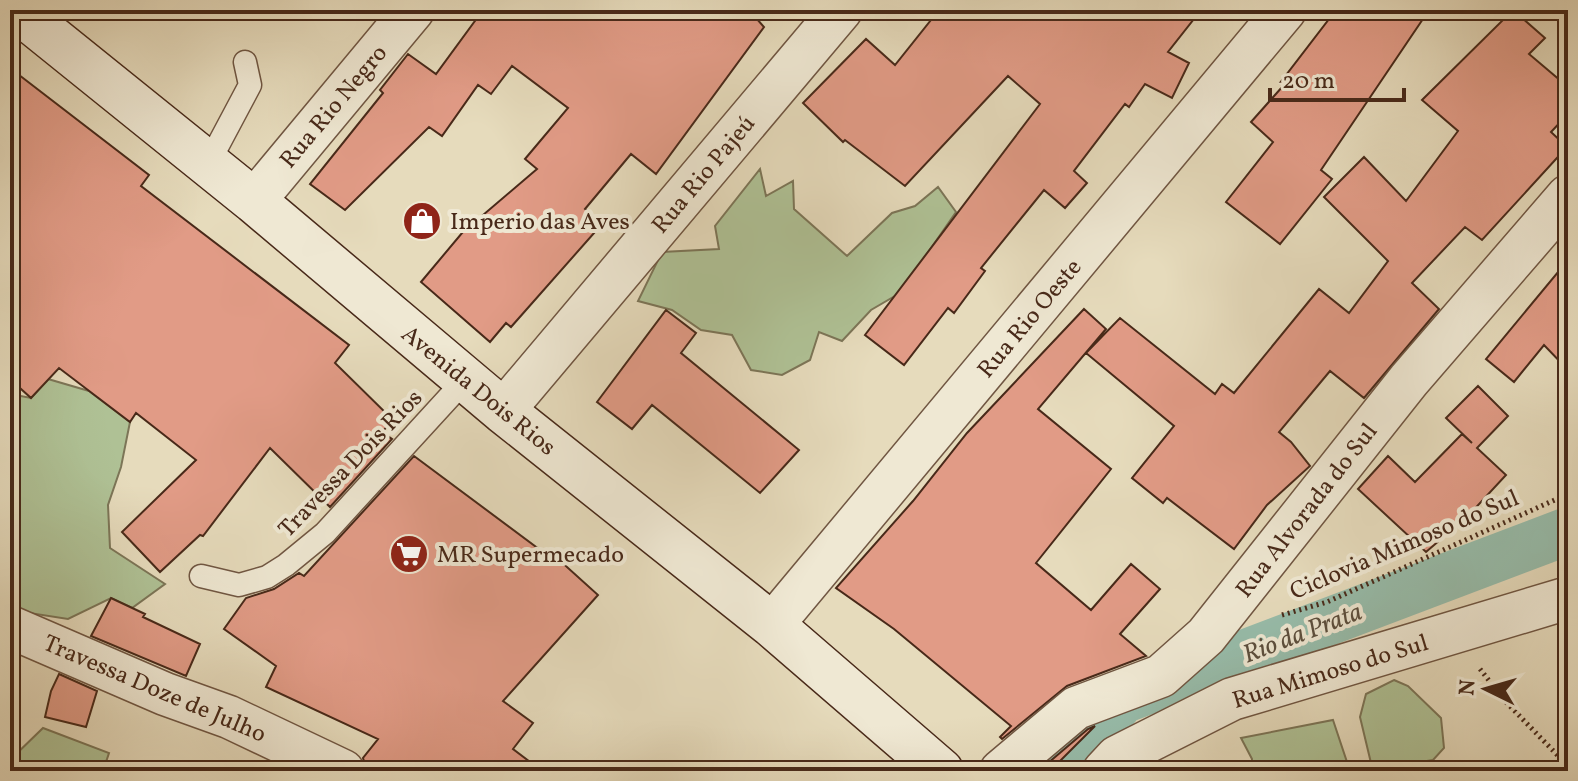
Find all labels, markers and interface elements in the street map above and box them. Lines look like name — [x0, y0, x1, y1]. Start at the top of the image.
street label: Rua Rio Negro — [273, 38, 396, 177]
scale bar — [1270, 52, 1404, 102]
text: 20 m — [1282, 65, 1335, 99]
street label: Rua Rio Pajeú — [645, 109, 764, 242]
shop icon: Imperio das Aves — [401, 200, 443, 242]
place label: Imperio das Aves — [450, 206, 630, 240]
street label: Rua Rio Oeste — [970, 252, 1091, 386]
street label: Avenida Dois Rios — [393, 318, 562, 465]
street label: Travessa Dois Rios — [272, 383, 431, 546]
street label: Rua Alvorada do Sul — [1229, 417, 1387, 606]
street label: Ciclovia Mimoso do Sul — [1285, 482, 1525, 610]
supermarket icon: MR Supermecado — [388, 533, 430, 575]
place label: MR Supermecado — [437, 539, 624, 573]
water label: Rio da Prata — [1238, 595, 1368, 673]
street label: Travessa Doze de Julho — [37, 627, 271, 752]
street label: Rua Mimoso do Sul — [1228, 627, 1433, 719]
north arrow — [1446, 649, 1526, 729]
text: N — [1452, 678, 1485, 697]

